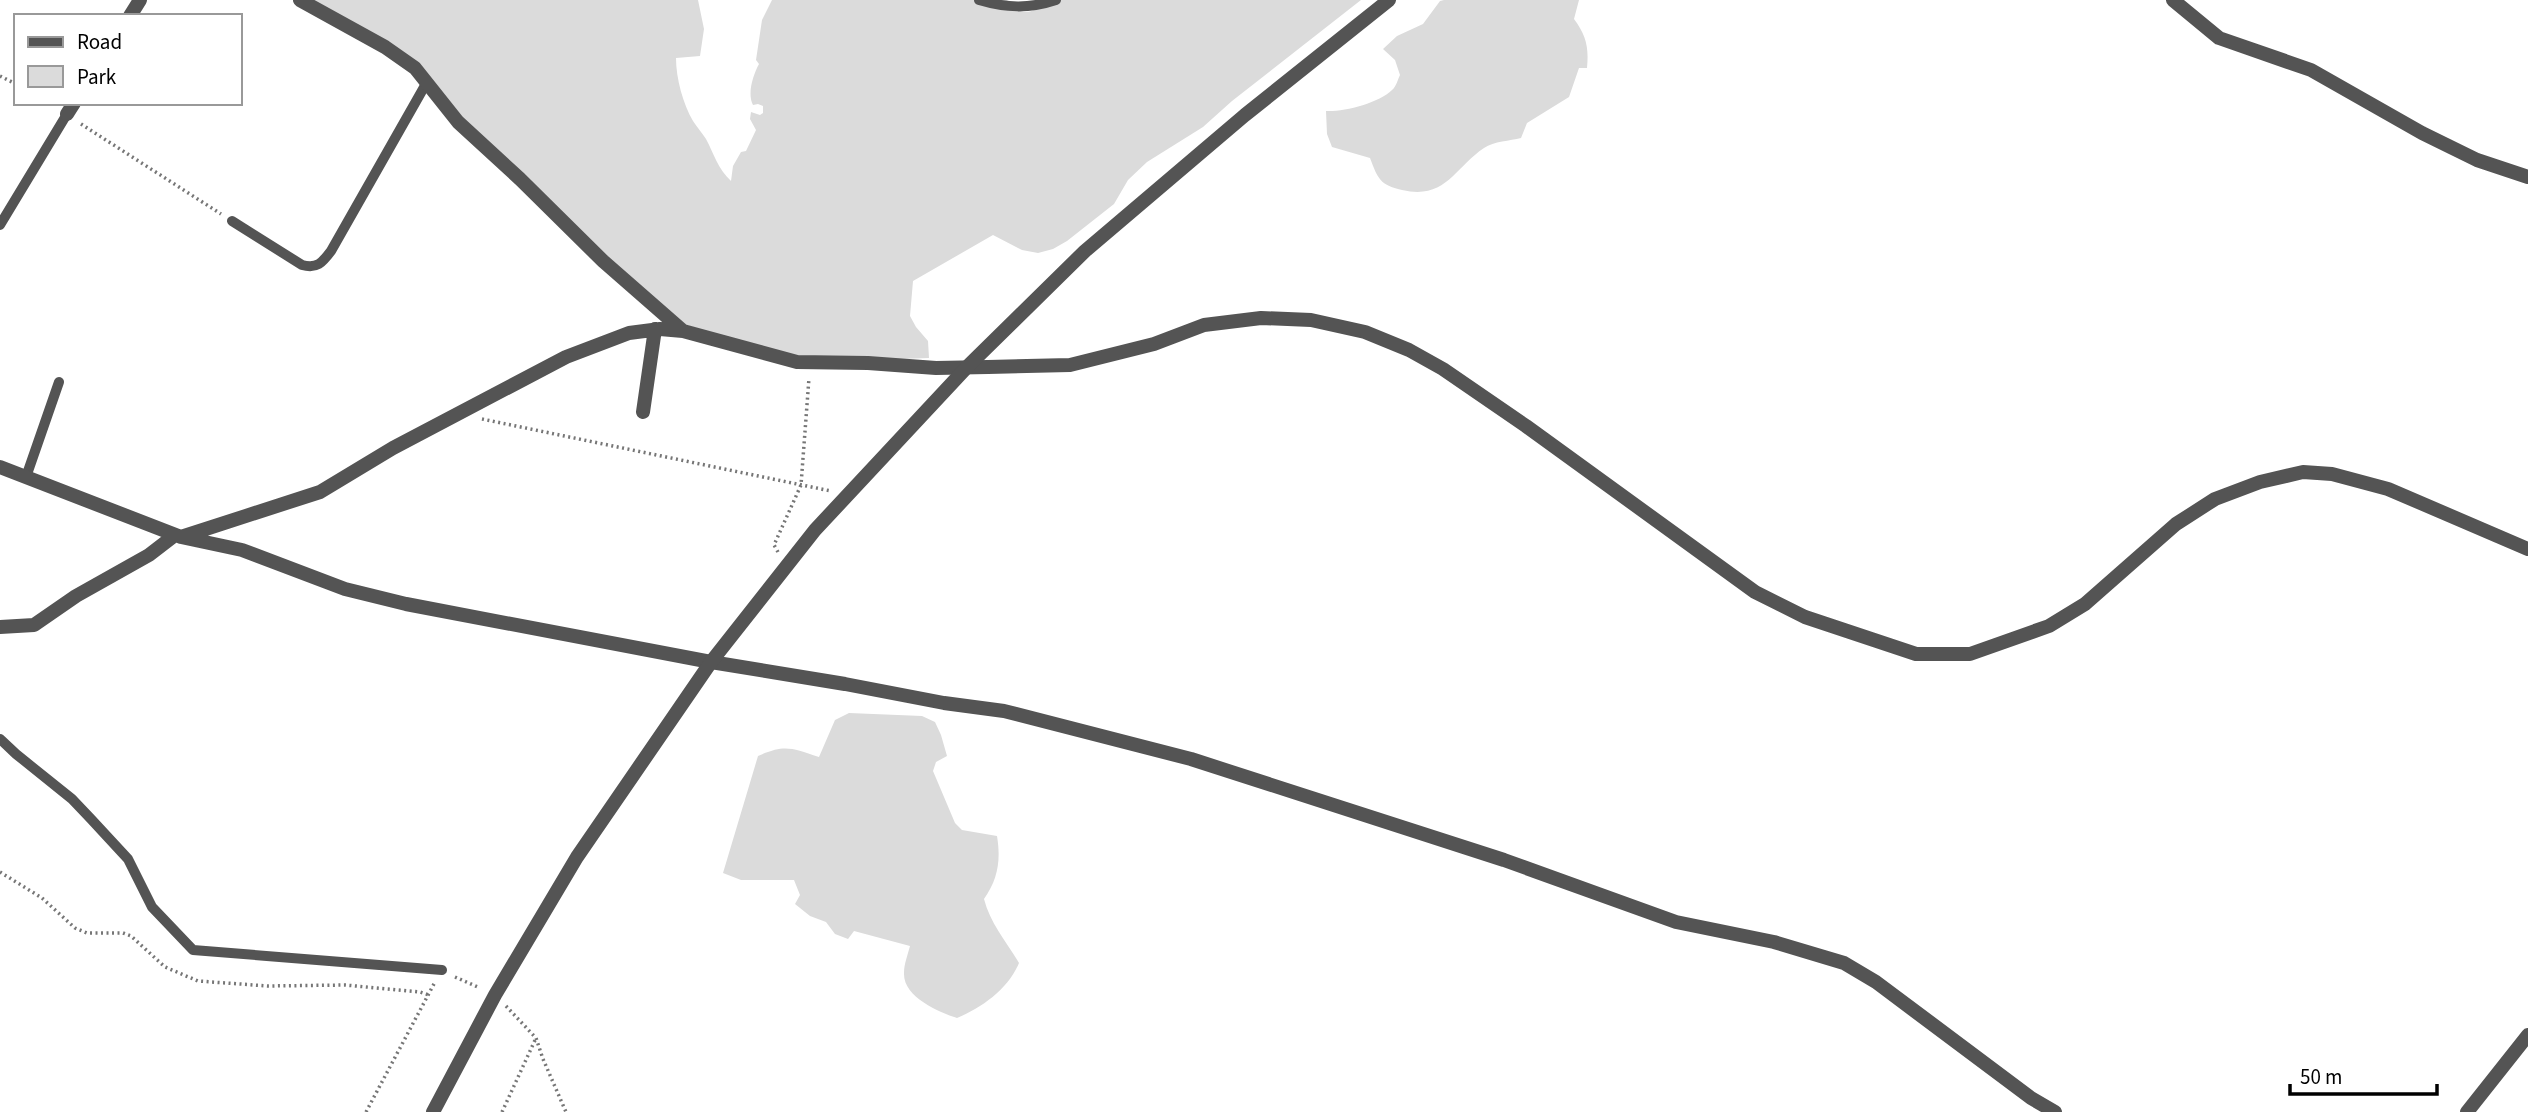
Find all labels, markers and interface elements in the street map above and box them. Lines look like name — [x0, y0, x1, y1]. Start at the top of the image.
legend — [14, 14, 242, 105]
text: Road — [77, 27, 122, 57]
text: Park — [77, 62, 117, 92]
scale bar — [2290, 1052, 2437, 1096]
text: 50 m — [2300, 1062, 2342, 1092]

